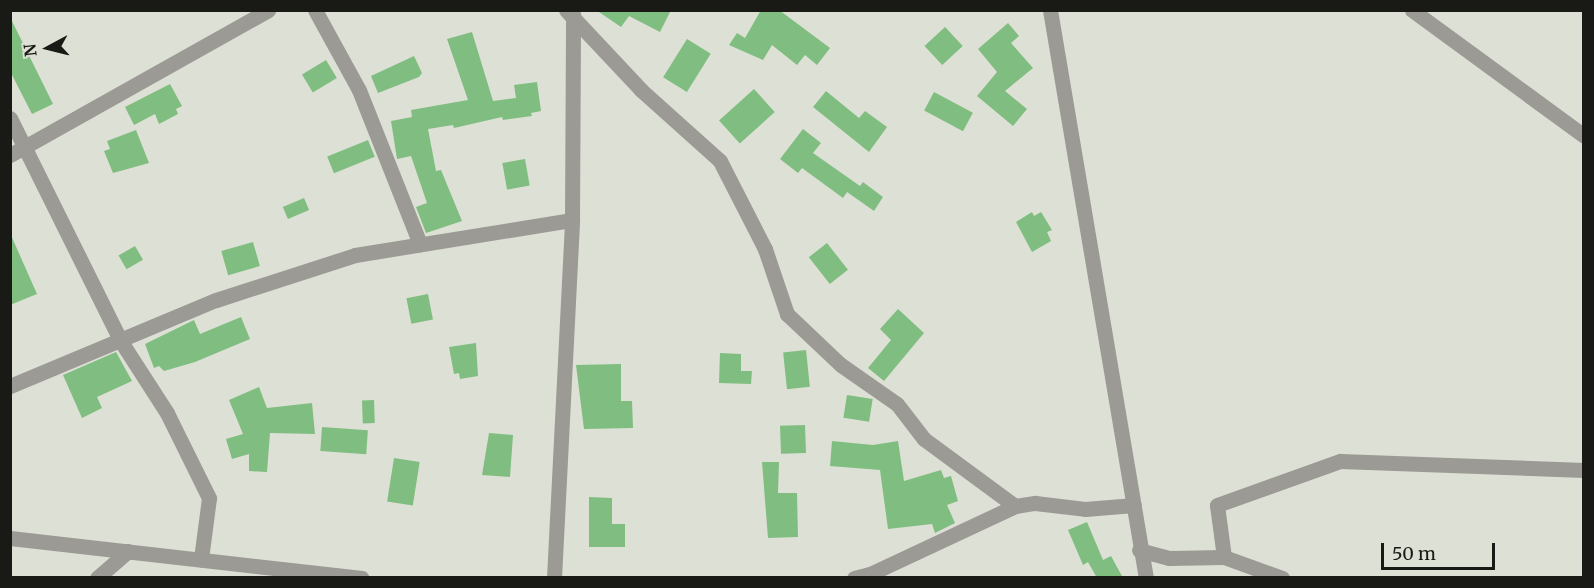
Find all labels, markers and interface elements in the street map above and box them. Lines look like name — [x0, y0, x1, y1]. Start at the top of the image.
north arrow — [18, 18, 78, 78]
text: N — [19, 43, 41, 58]
scale bar — [1384, 531, 1498, 569]
text: 50 m — [1392, 542, 1436, 565]

